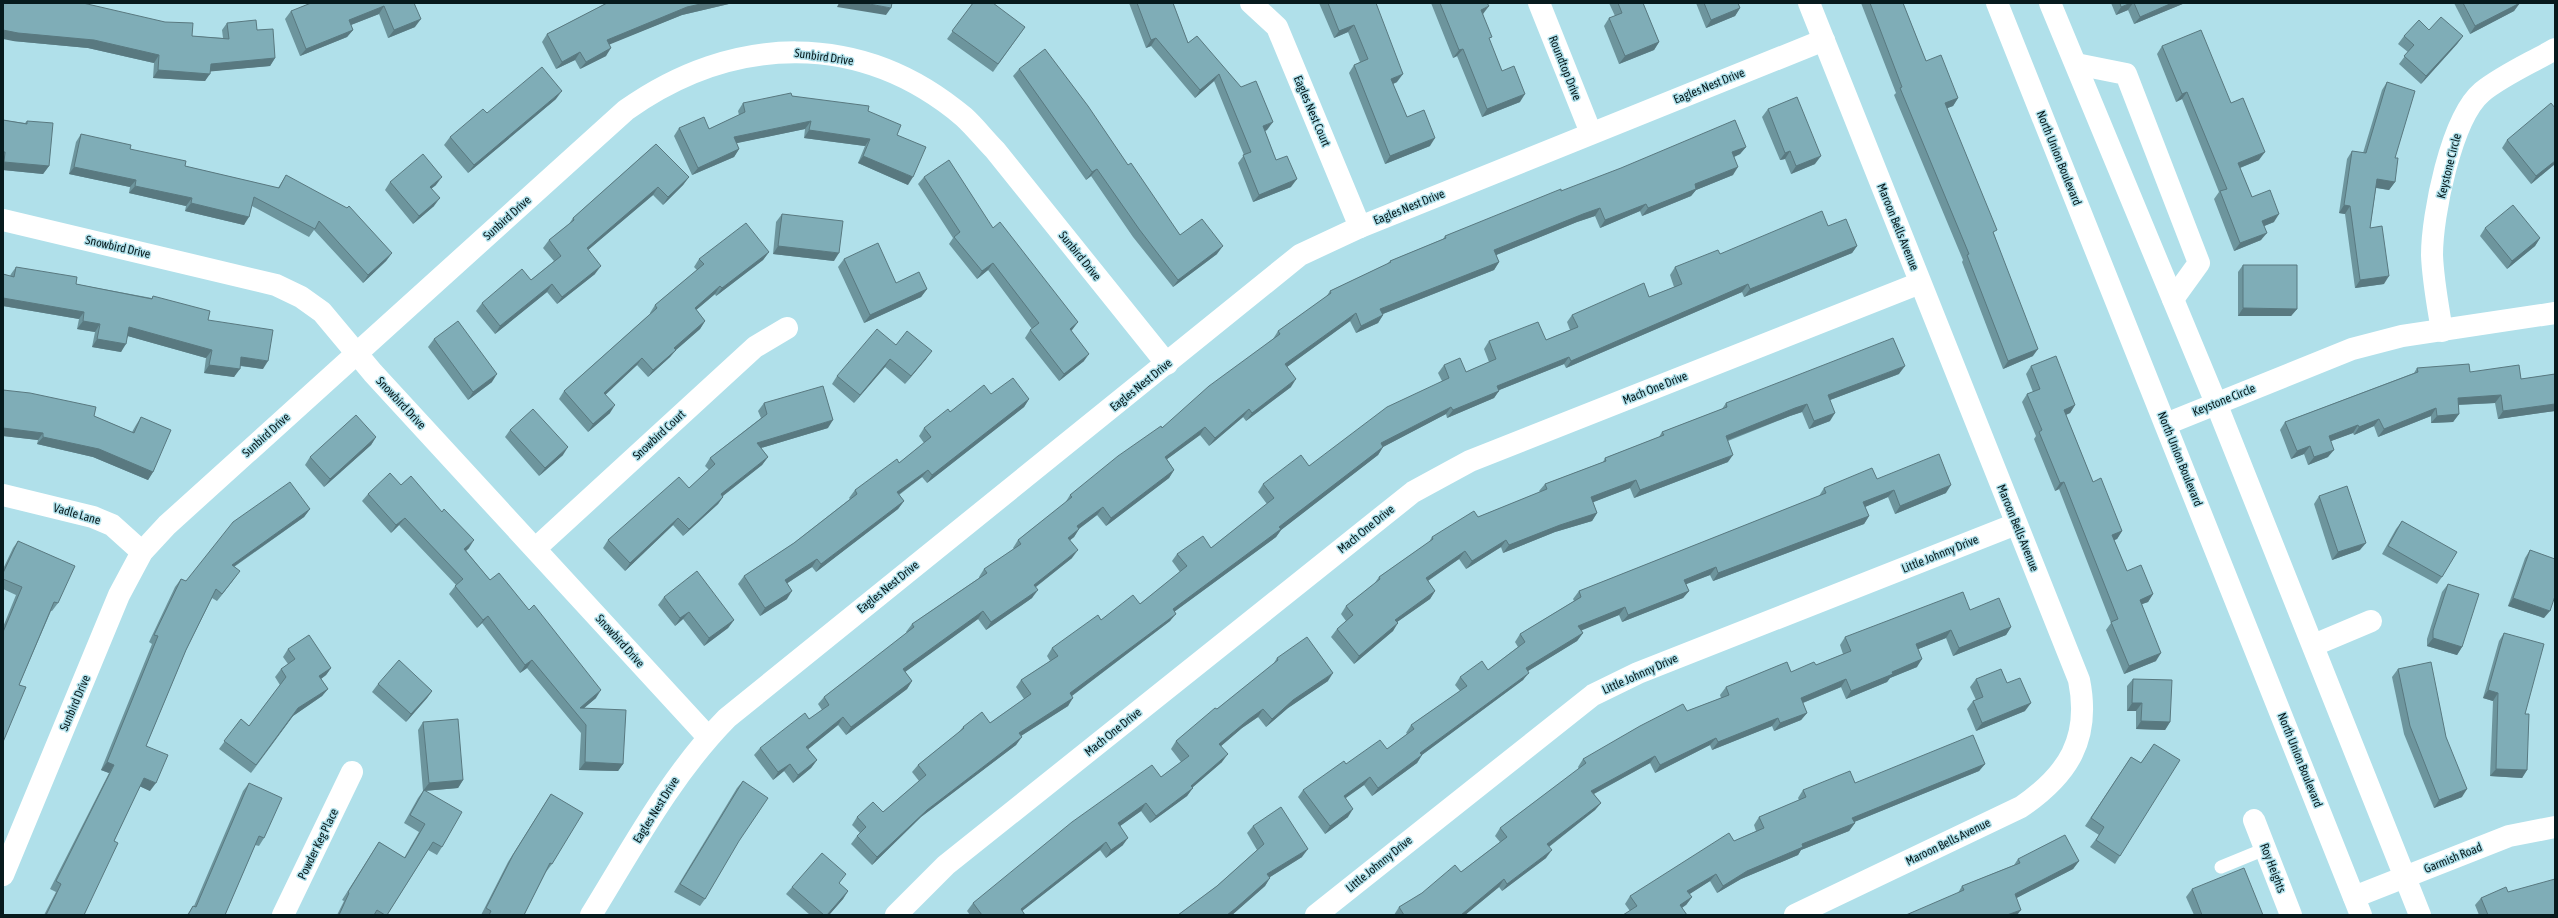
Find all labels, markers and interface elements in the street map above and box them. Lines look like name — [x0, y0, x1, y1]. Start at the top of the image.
street label: Roundtop Drive — [1546, 34, 1584, 102]
street label: Sunbird Drive — [794, 46, 854, 68]
street label: Eagles Nest Drive — [1671, 65, 1747, 107]
street label: Eagles Nest Court — [1291, 73, 1333, 149]
street label: North Union Boulevard — [2034, 109, 2084, 207]
street label: Keystone Circle — [2434, 132, 2464, 200]
street label: Maroon Bells Avenue — [1874, 181, 1922, 273]
street label: Eagles Nest Drive — [1371, 186, 1447, 228]
street label: Sunbird Drive — [480, 193, 534, 243]
street label: Sunbird Drive — [1056, 229, 1104, 283]
street label: Snowbird Drive — [84, 233, 152, 261]
street label: Eagles Nest Drive — [1107, 356, 1175, 414]
street label: Mach One Drive — [1621, 369, 1689, 407]
street label: Snowbird Drive — [373, 374, 429, 432]
street label: Keystone Circle — [2190, 381, 2258, 419]
street label: Snowbird Court — [630, 407, 689, 463]
street label: Sunbird Drive — [239, 410, 293, 460]
street label: North Union Boulevard — [2155, 410, 2205, 508]
street label: Maroon Bells Avenue — [1994, 482, 2042, 574]
street label: Vadle Lane — [52, 501, 102, 527]
street label: Mach One Drive — [1335, 502, 1397, 556]
street label: Little Johnny Drive — [1900, 532, 1980, 576]
street label: Eagles Nest Drive — [854, 558, 922, 616]
street label: Snowbird Drive — [593, 612, 647, 670]
street label: Little Johnny Drive — [1600, 651, 1680, 697]
street label: Sunbird Drive — [57, 673, 93, 733]
street label: Mach One Drive — [1082, 705, 1144, 759]
street label: North Union Boulevard — [2275, 711, 2325, 809]
street label: Eagles Nest Drive — [630, 774, 682, 846]
street label: Powder Keg Place — [295, 806, 341, 882]
street label: Maroon Bells Avenue — [1903, 815, 1993, 869]
street label: Little Johnny Drive — [1343, 833, 1415, 895]
street label: Garmish Road — [2422, 840, 2484, 876]
street label: Roy Heights — [2257, 841, 2289, 895]

